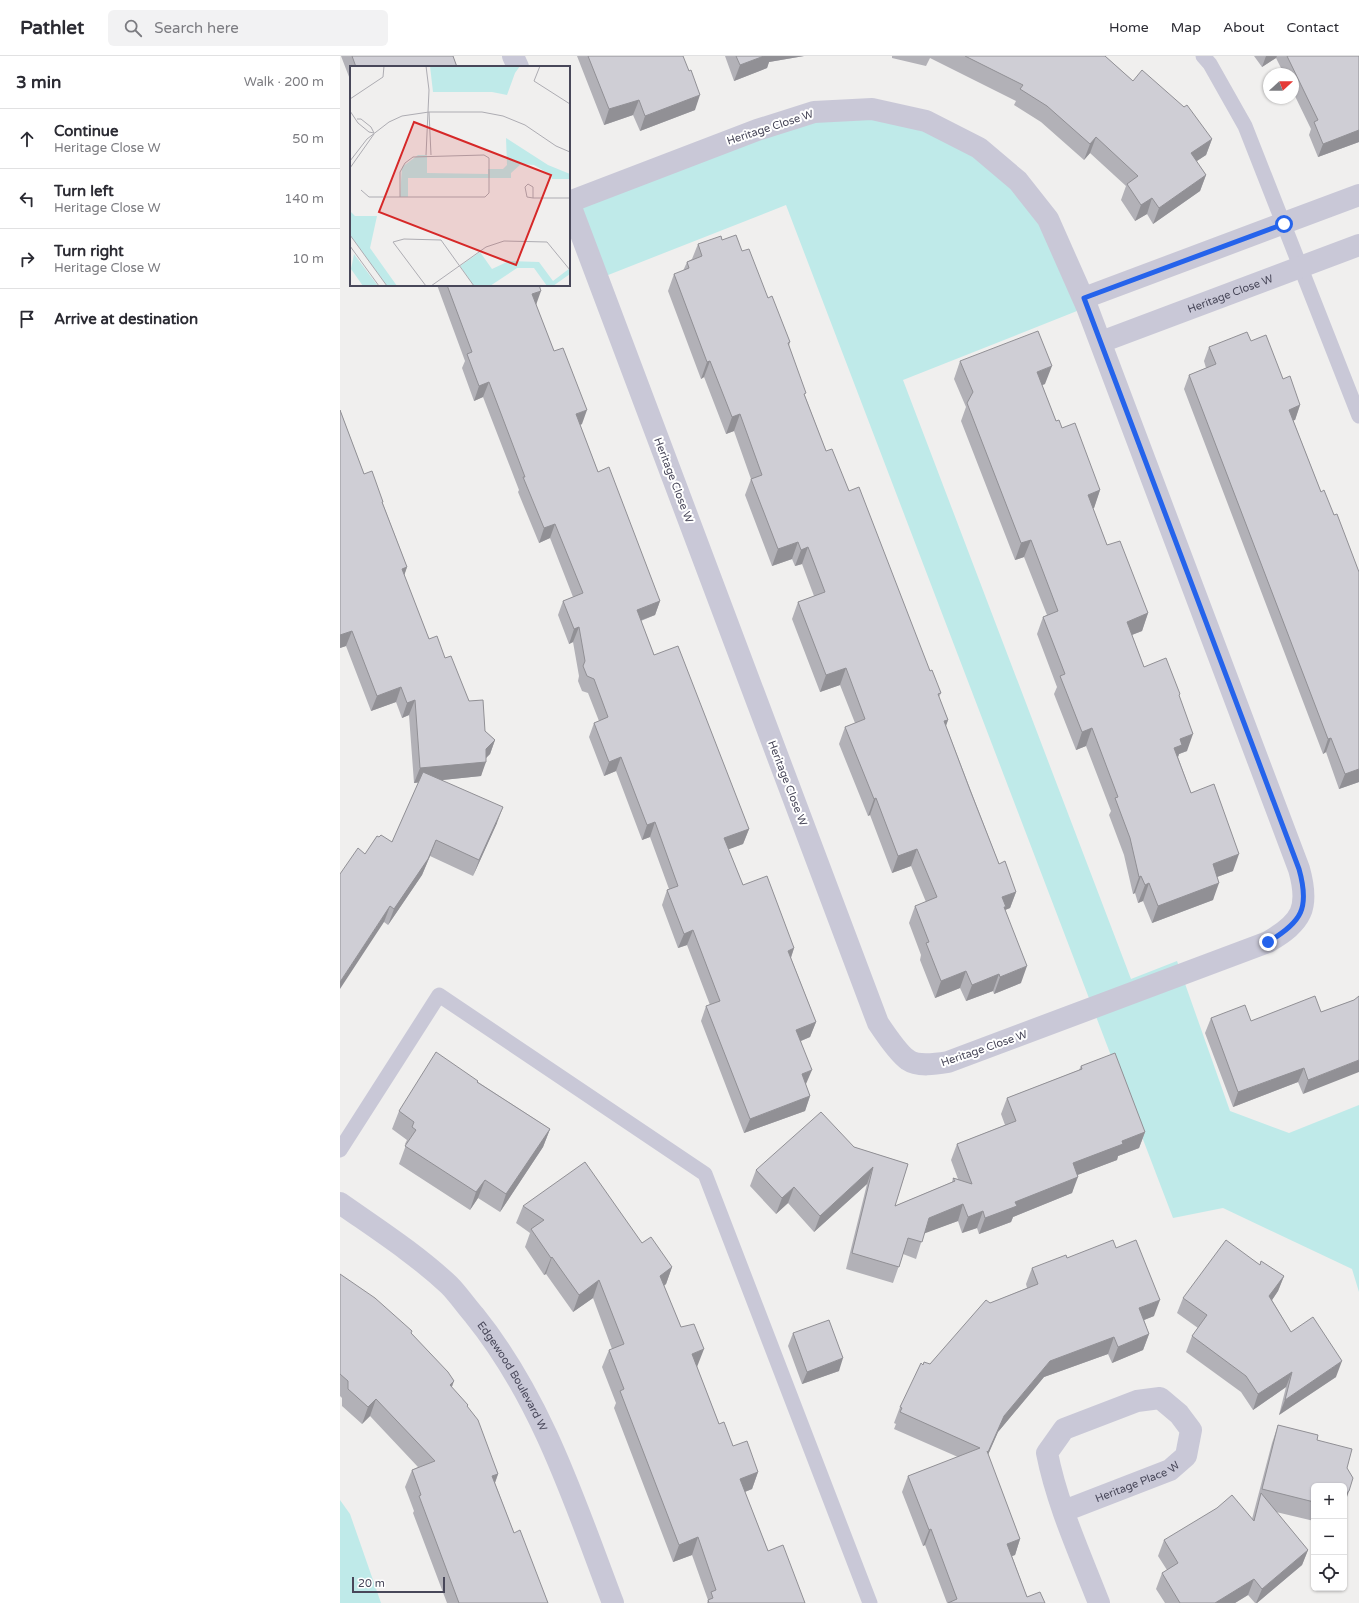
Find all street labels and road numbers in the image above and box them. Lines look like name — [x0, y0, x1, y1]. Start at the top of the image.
street label: Heritage Close W — [725, 107, 815, 148]
street label: Heritage Close W — [1186, 272, 1275, 316]
street label: Heritage Close W — [651, 436, 696, 525]
street label: Heritage Close W — [765, 739, 810, 828]
street label: Heritage Close W — [939, 1028, 1029, 1069]
street label: Edgewood Boulevard W — [474, 1319, 550, 1433]
street label: Heritage Place W — [1093, 1459, 1182, 1505]

